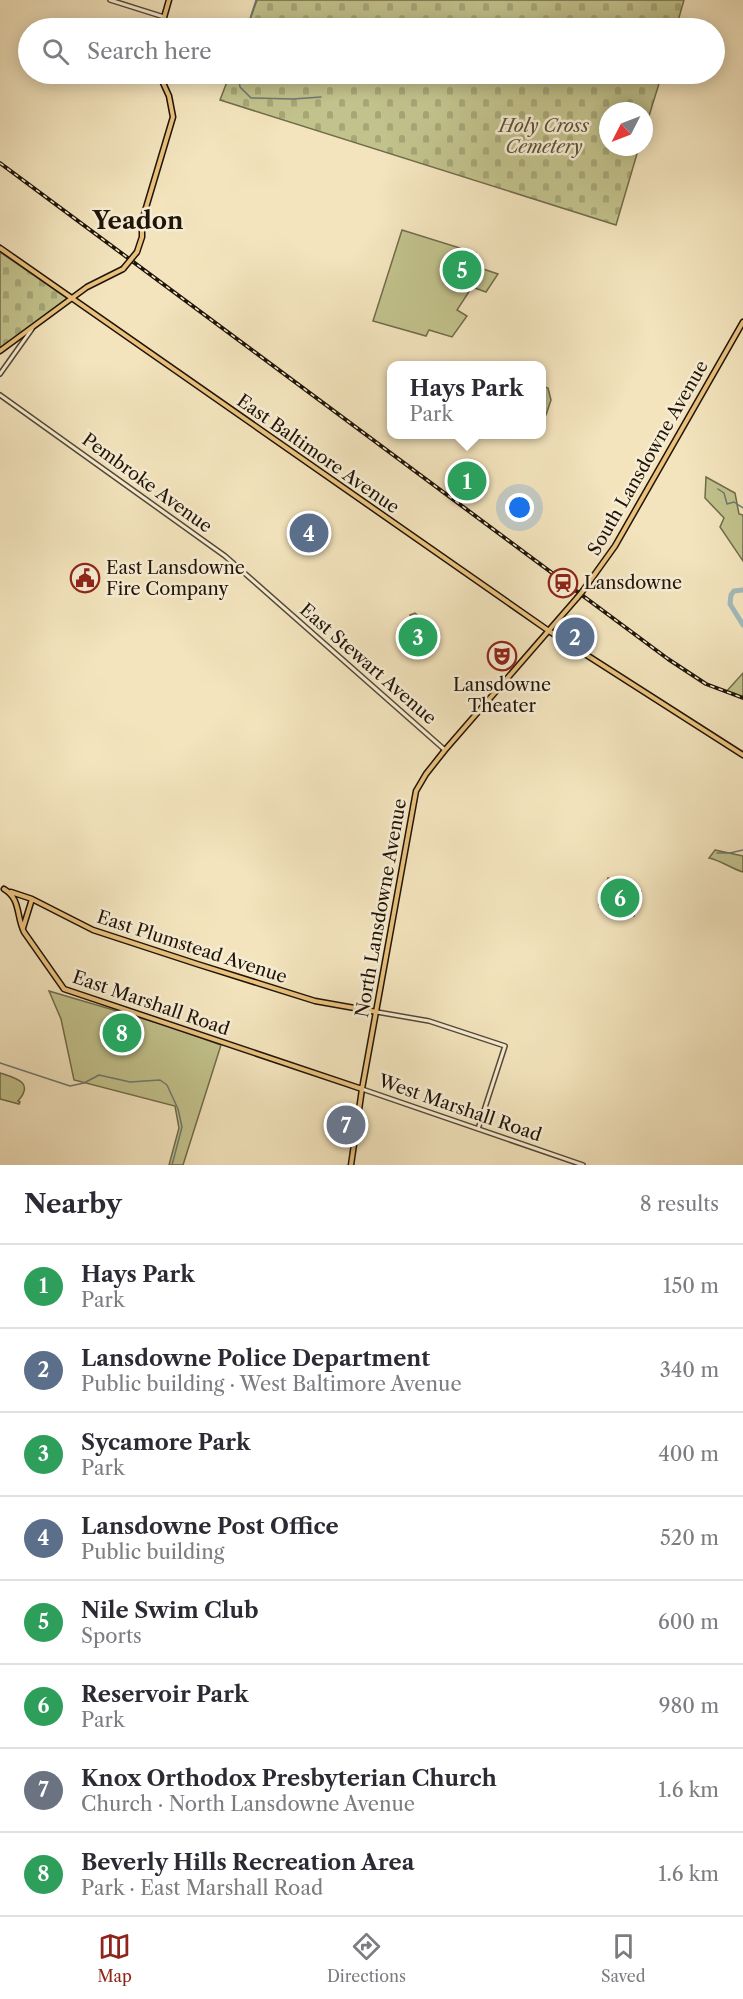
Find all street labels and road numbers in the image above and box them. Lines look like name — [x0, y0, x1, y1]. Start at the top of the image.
street label: South Lansdowne Avenue — [583, 357, 713, 559]
street label: East Baltimore Avenue — [233, 390, 403, 518]
street label: Pembroke Avenue — [78, 428, 216, 538]
street label: East Stewart Avenue — [295, 599, 441, 729]
street label: North Lansdowne Avenue — [351, 797, 411, 1019]
street label: East Plumstead Avenue — [94, 906, 290, 988]
street label: East Marshall Road — [70, 966, 232, 1040]
street label: West Marshall Road — [375, 1069, 544, 1146]

